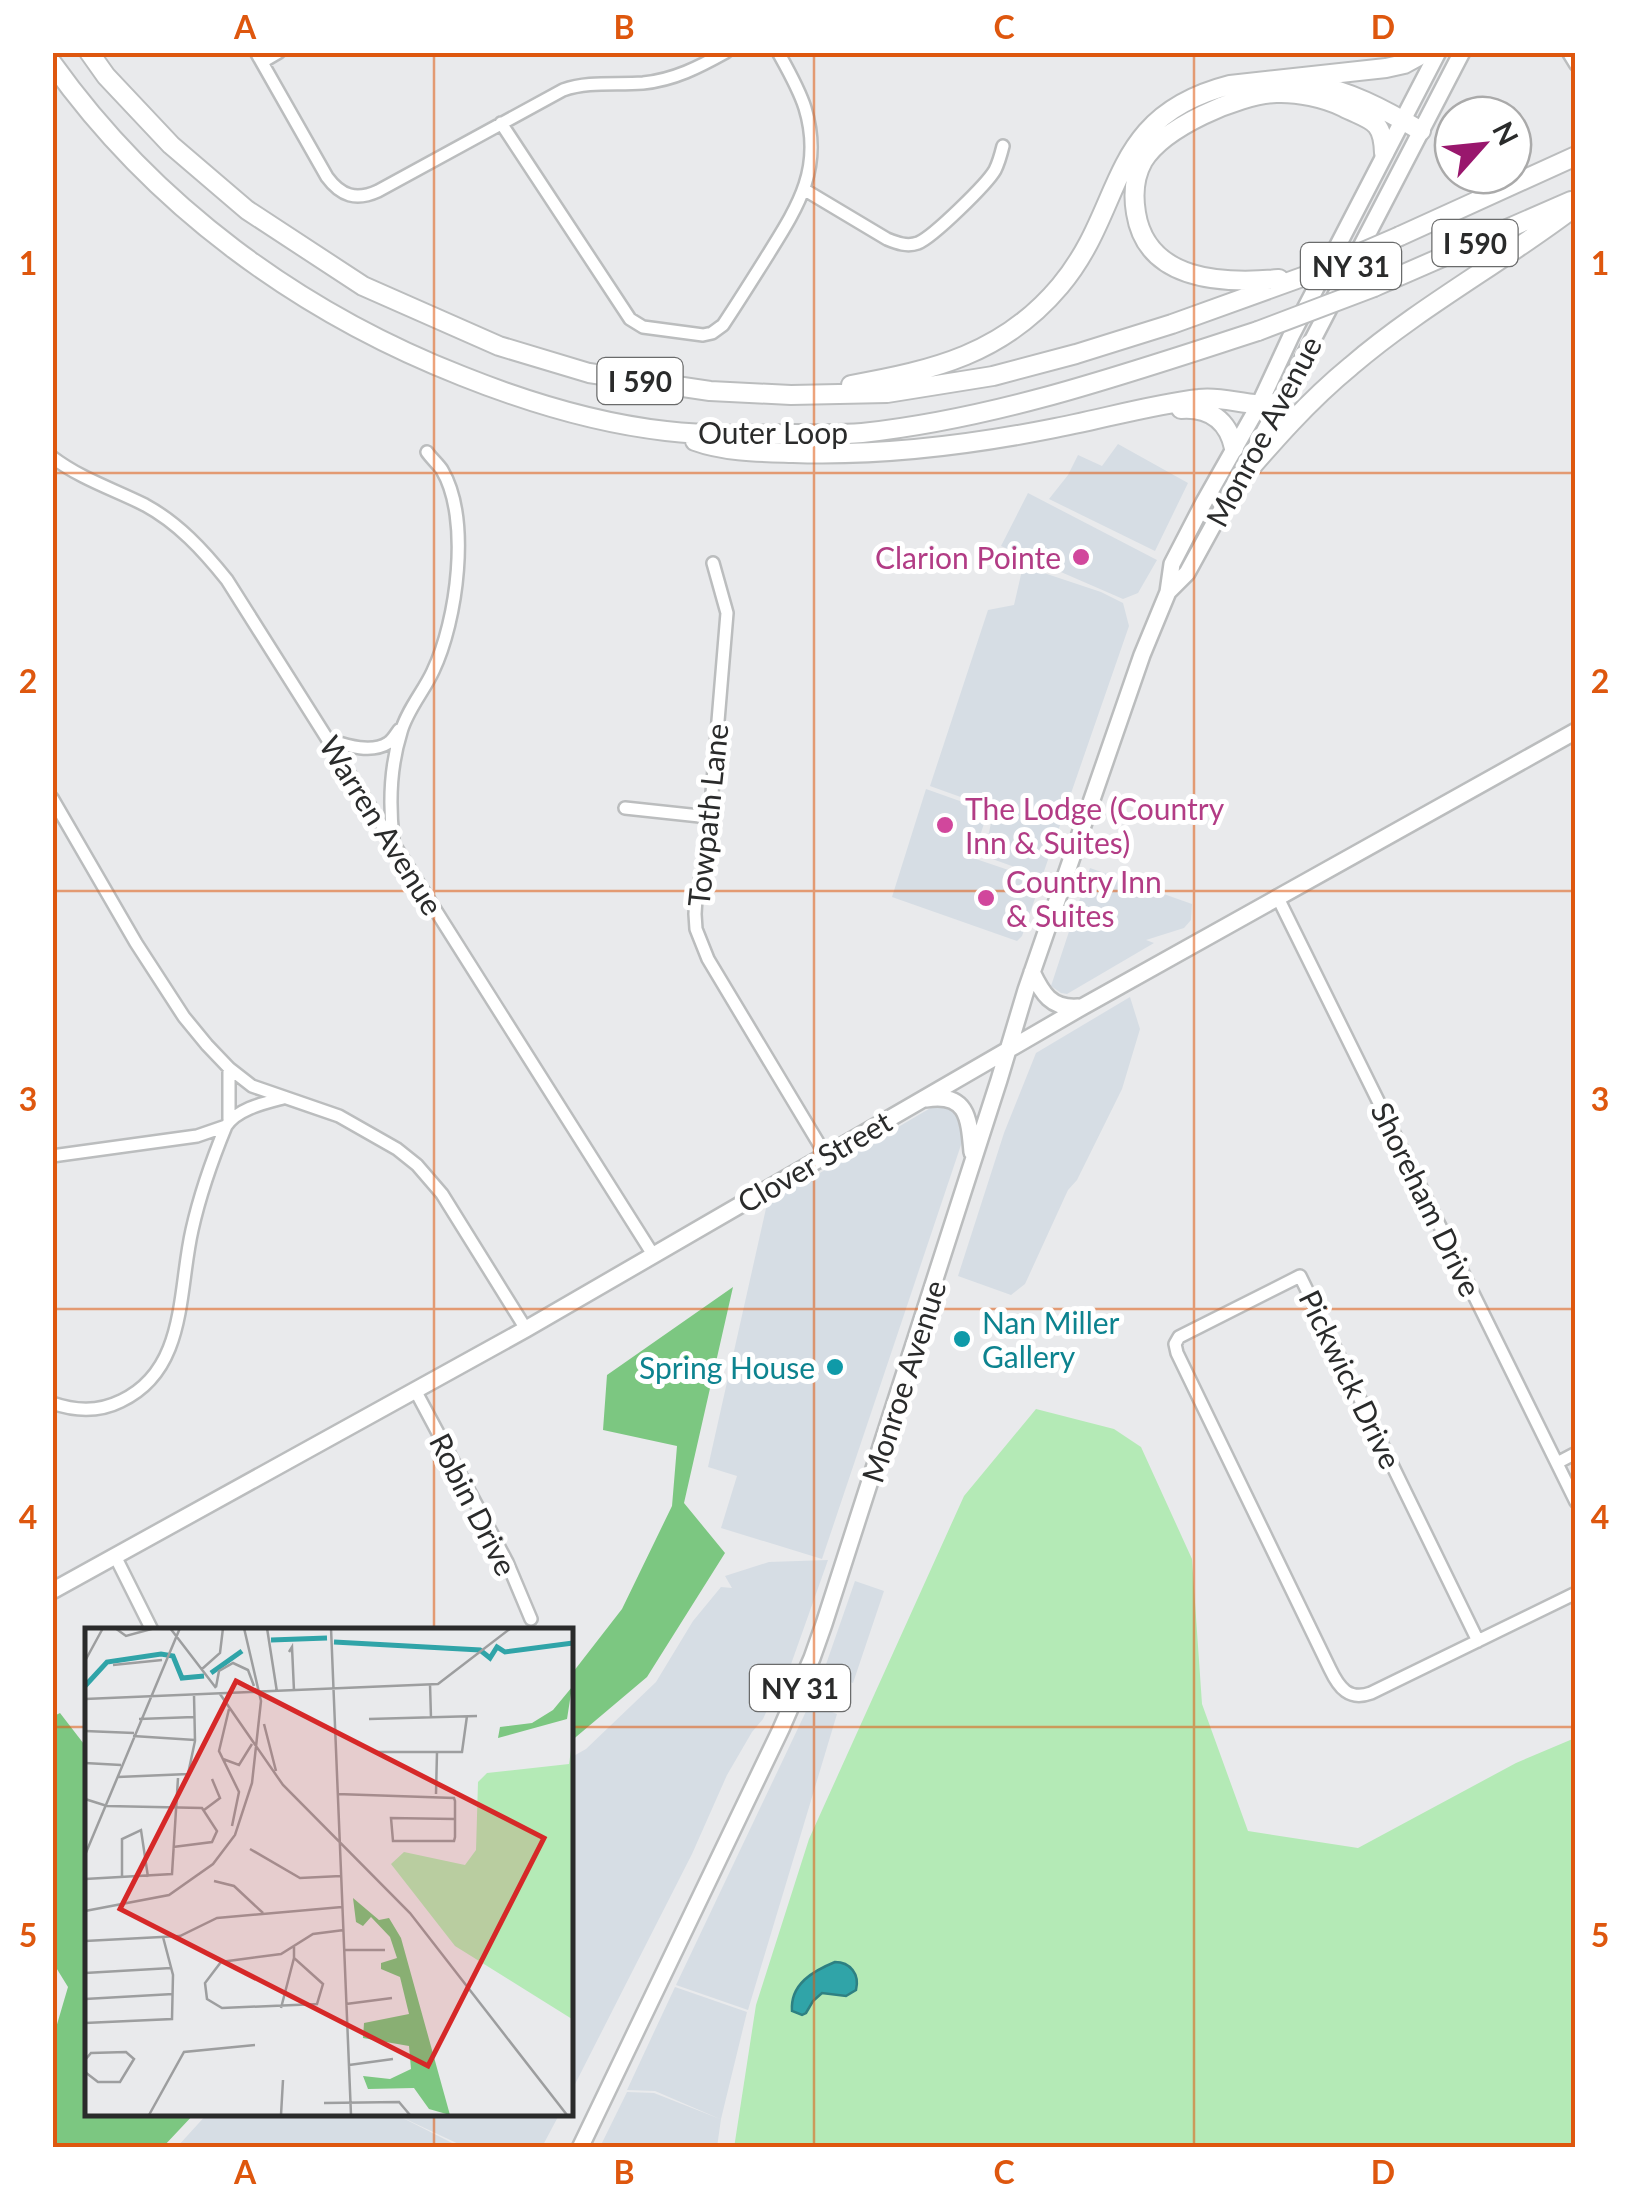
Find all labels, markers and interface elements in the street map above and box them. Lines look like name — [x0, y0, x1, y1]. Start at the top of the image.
text: A — [233, 7, 257, 46]
text: B — [613, 7, 635, 46]
text: C — [993, 7, 1015, 46]
text: D — [1371, 7, 1395, 46]
north arrow — [1433, 95, 1533, 195]
text: N — [1486, 116, 1526, 151]
road number: I 590 — [1432, 220, 1518, 266]
text: 1 — [19, 243, 37, 282]
road number: NY 31 — [1301, 243, 1401, 289]
text: 1 — [1591, 243, 1609, 282]
street label: Monroe Avenue — [1198, 330, 1328, 532]
road number: I 590 — [598, 358, 682, 404]
street label: Outer Loop — [698, 414, 848, 450]
place label: Clarion Pointe — [875, 539, 1061, 575]
marker: Clarion Pointe — [1070, 546, 1092, 568]
text: 2 — [19, 661, 37, 700]
text: 2 — [1591, 661, 1609, 700]
street label: Towpath Lane — [679, 722, 735, 908]
street label: Warren Avenue — [313, 729, 451, 921]
place label: The Lodge (Country Inn & Suites) — [965, 790, 1225, 860]
marker: The Lodge (Country Inn & Suites) — [934, 814, 956, 836]
place label: Country Inn & Suites — [1006, 863, 1162, 933]
marker: Country Inn & Suites — [975, 887, 997, 909]
text: 3 — [19, 1079, 37, 1118]
text: 3 — [1591, 1079, 1609, 1118]
street label: Shoreham Drive — [1364, 1096, 1490, 1302]
street label: Clover Street — [731, 1102, 898, 1219]
street label: Monroe Avenue — [853, 1275, 953, 1487]
street label: Pickwick Drive — [1292, 1284, 1410, 1474]
place label: Nan Miller Gallery — [982, 1304, 1120, 1374]
marker: Nan Miller Gallery — [951, 1328, 973, 1350]
place label: Spring House — [639, 1349, 815, 1385]
marker: Spring House — [824, 1356, 846, 1378]
street label: Robin Drive — [423, 1427, 525, 1581]
text: 4 — [19, 1497, 37, 1536]
text: 4 — [1591, 1497, 1609, 1536]
inset map — [85, 1628, 572, 2115]
road number: NY 31 — [750, 1665, 850, 1711]
text: 5 — [19, 1915, 37, 1954]
text: 5 — [1591, 1915, 1609, 1954]
text: A — [233, 2152, 257, 2191]
text: B — [613, 2152, 635, 2191]
text: C — [993, 2152, 1015, 2191]
text: D — [1371, 2152, 1395, 2191]

